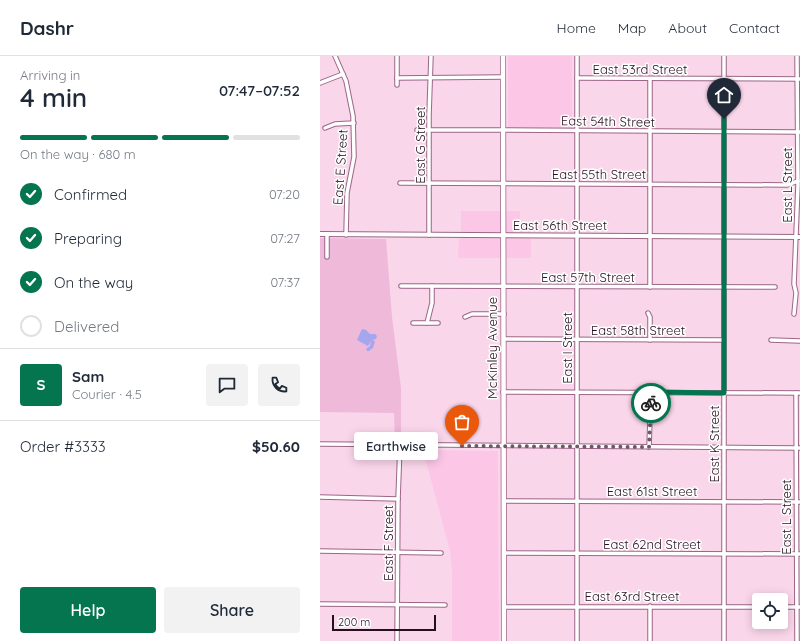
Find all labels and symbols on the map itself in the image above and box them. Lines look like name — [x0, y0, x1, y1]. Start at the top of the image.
street label: East 53rd Street — [593, 61, 687, 77]
pin — [707, 78, 741, 119]
street label: East G Street — [412, 106, 428, 184]
street label: East 54th Street — [561, 112, 655, 130]
street label: East E Street — [329, 129, 351, 205]
street label: East L Street — [779, 147, 795, 223]
street label: East 55th Street — [552, 166, 646, 182]
street label: East 56th Street — [513, 217, 607, 233]
street label: East 57th Street — [541, 269, 635, 285]
street label: McKinley Avenue — [484, 297, 500, 399]
street label: East I Street — [559, 312, 575, 384]
street label: East 58th Street — [591, 322, 685, 338]
courier — [631, 383, 671, 423]
pin — [445, 405, 479, 446]
street label: East K Street — [706, 405, 722, 483]
callout: Earthwise — [354, 432, 438, 460]
street label: East L Street — [778, 479, 794, 555]
street label: East 61st Street — [607, 483, 697, 499]
street label: East F Street — [380, 505, 396, 581]
street label: East 62nd Street — [603, 536, 701, 552]
street label: East 63rd Street — [585, 588, 679, 604]
scale bar — [332, 613, 436, 632]

